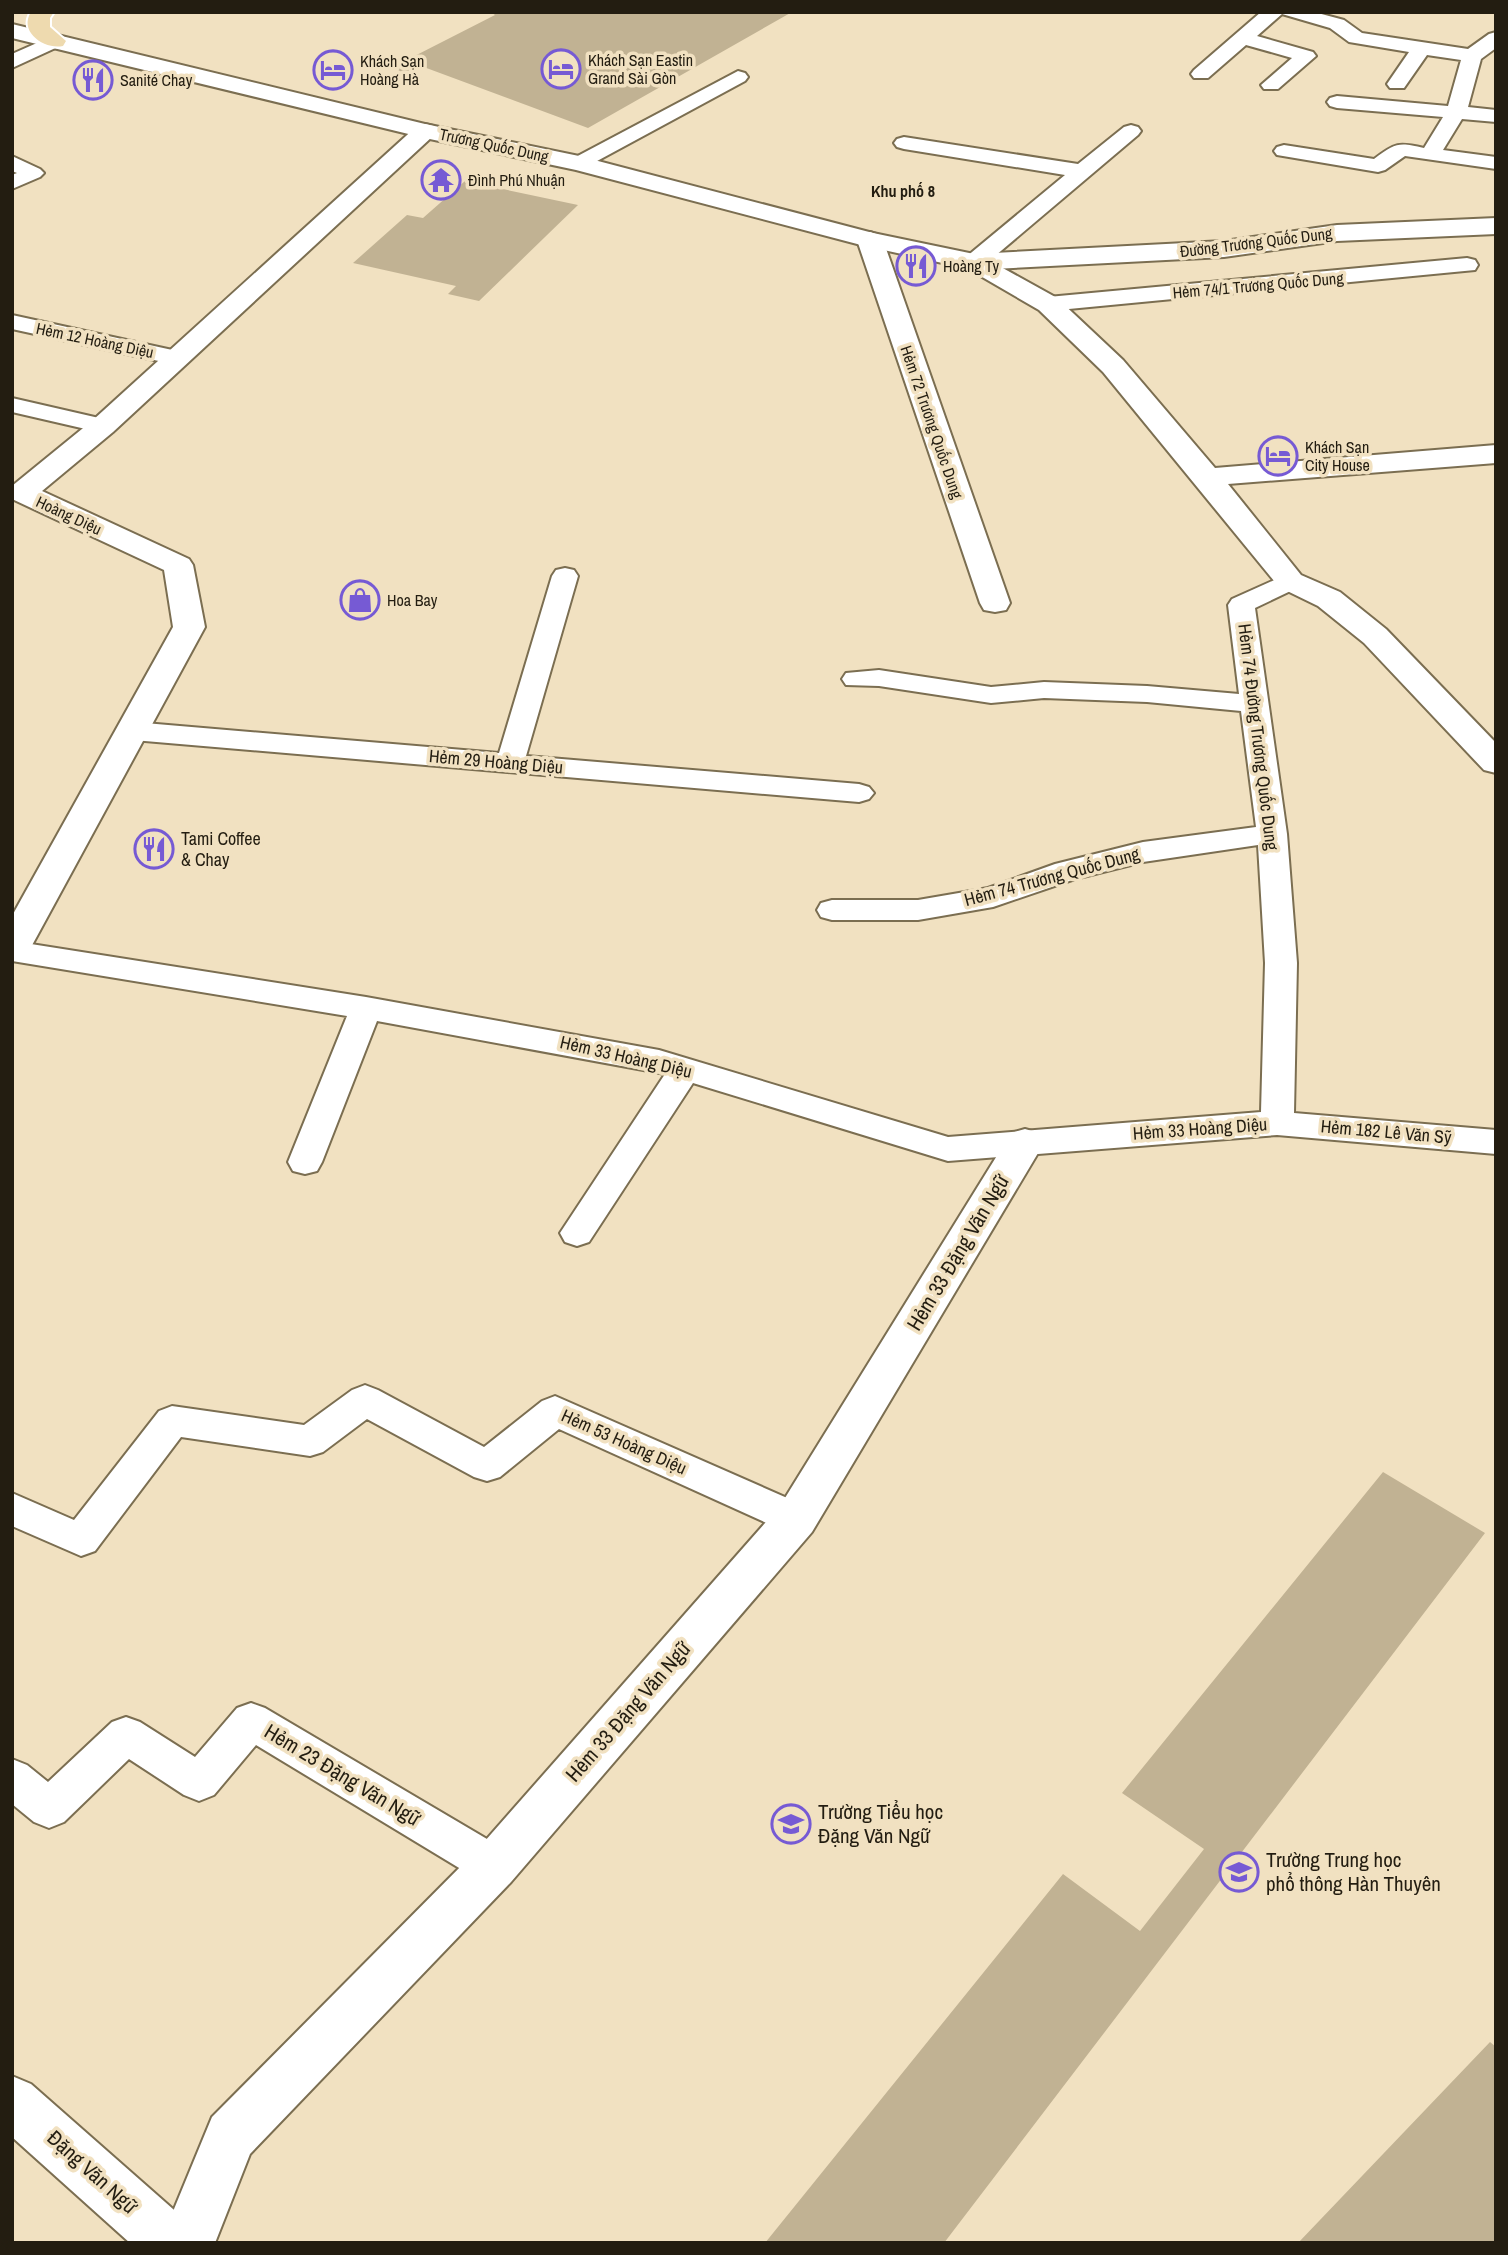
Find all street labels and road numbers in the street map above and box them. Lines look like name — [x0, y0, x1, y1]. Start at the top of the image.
street label: Trương Quốc Dung — [437, 123, 551, 167]
street label: Đường Trương Quốc Dung — [1179, 222, 1334, 262]
street label: Hẻm 74/1 Trương Quốc Dung — [1172, 267, 1345, 303]
street label: Hẻm 12 Hoàng Diệu — [34, 317, 156, 363]
street label: Hẻm 72 Trương Quốc Dung — [895, 343, 969, 502]
street label: Hoàng Diệu — [33, 490, 105, 540]
street label: Hẻm 74 Đường Trương Quốc Dung — [1232, 622, 1285, 852]
street label: Hẻm 29 Hoàng Diệu — [428, 743, 564, 780]
street label: Hẻm 74 Trương Quốc Dung — [961, 841, 1143, 912]
street label: Hẻm 33 Hoàng Diệu — [558, 1029, 694, 1084]
street label: Hẻm 33 Hoàng Diệu — [1132, 1111, 1268, 1146]
street label: Hẻm 182 Lê Văn Sỹ — [1320, 1113, 1453, 1150]
street label: Hẻm 33 Đặng Văn Ngữ — [900, 1168, 1016, 1336]
street label: Hẻm 53 Hoàng Diệu — [558, 1403, 691, 1480]
street label: Hẻm 33 Đặng Văn Ngữ — [559, 1634, 697, 1788]
street label: Hẻm 23 Đặng Văn Ngữ — [259, 1717, 427, 1833]
street label: Đặng Văn Ngữ — [41, 2123, 145, 2221]

